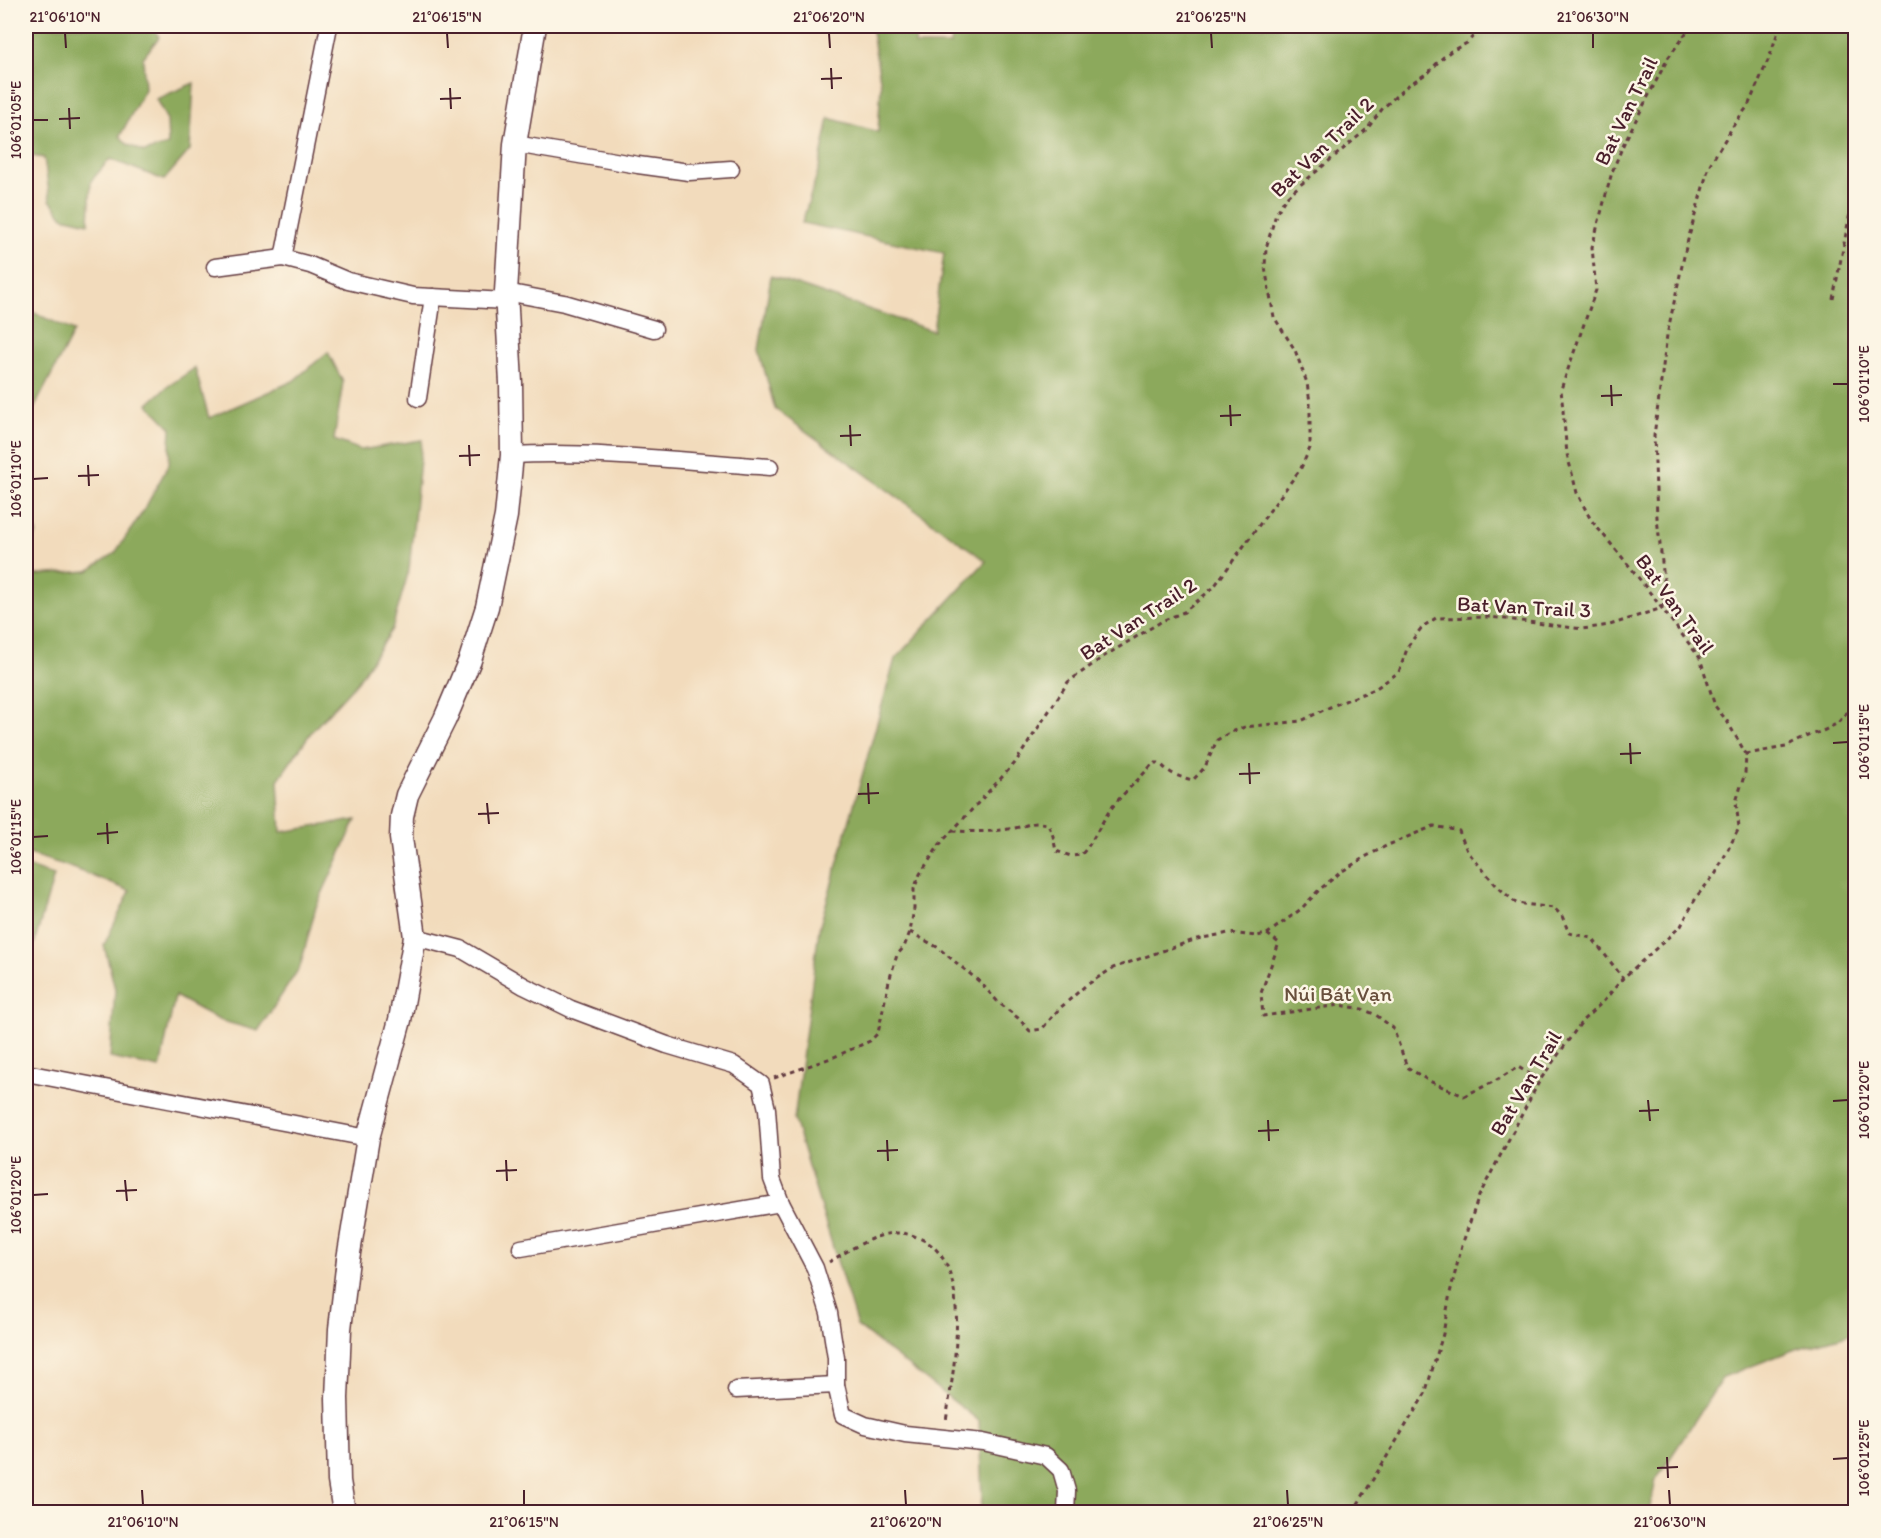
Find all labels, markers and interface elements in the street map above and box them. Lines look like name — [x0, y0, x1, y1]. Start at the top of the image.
text: 21°06'10"N — [29, 8, 101, 26]
text: 21°06'15"N — [412, 8, 482, 26]
text: 21°06'20"N — [793, 8, 865, 26]
text: 21°06'25"N — [1176, 8, 1246, 26]
text: 21°06'30"N — [1557, 8, 1629, 26]
street label: Bat Van Trail — [1588, 52, 1663, 169]
text: 106°01'05"E — [7, 81, 25, 159]
street label: Bat Van Trail 2 — [1265, 91, 1378, 202]
text: 106°01'10"E — [1855, 345, 1873, 423]
text: 106°01'10"E — [7, 440, 25, 518]
street label: Bat Van Trail — [1631, 549, 1720, 659]
street label: Bat Van Trail 2 — [1075, 572, 1201, 665]
street label: Bat Van Trail 3 — [1456, 591, 1592, 622]
text: 106°01'15"E — [1855, 704, 1873, 780]
text: 106°01'15"E — [7, 799, 25, 875]
park label: Núi Bát Vạn — [1284, 981, 1392, 1006]
street label: Bat Van Trail — [1484, 1026, 1567, 1140]
text: 106°01'20"E — [1855, 1061, 1873, 1139]
text: 106°01'20"E — [7, 1156, 25, 1234]
text: 106°01'25"E — [1855, 1419, 1873, 1497]
text: 21°06'10"N — [107, 1513, 179, 1531]
text: 21°06'15"N — [489, 1513, 559, 1531]
text: 21°06'20"N — [870, 1513, 942, 1531]
text: 21°06'25"N — [1253, 1513, 1323, 1531]
text: 21°06'30"N — [1634, 1513, 1706, 1531]

